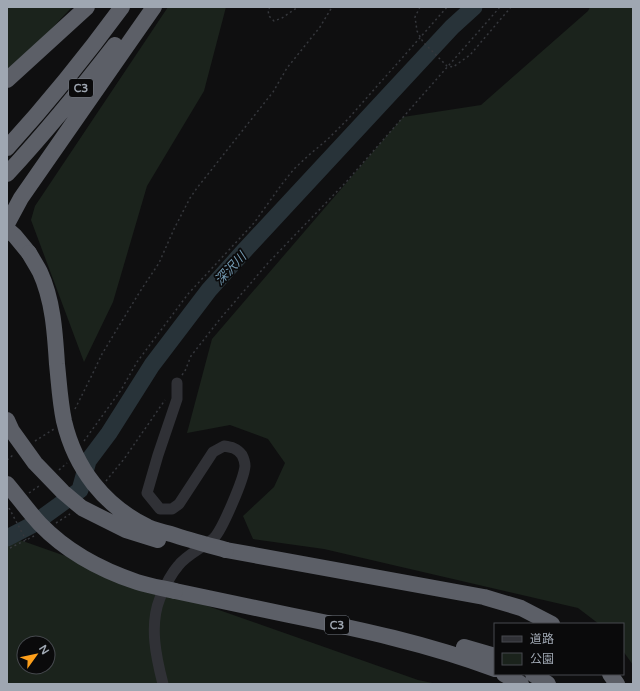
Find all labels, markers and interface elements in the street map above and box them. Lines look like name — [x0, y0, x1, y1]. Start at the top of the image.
road number: C3 — [69, 79, 93, 97]
water label: 深沢川 — [212, 248, 251, 288]
road number: C3 — [325, 616, 349, 634]
legend — [494, 623, 624, 675]
text: 道路 — [530, 632, 554, 646]
north arrow — [16, 635, 56, 675]
text: N — [36, 643, 52, 657]
text: 公園 — [530, 652, 554, 666]

